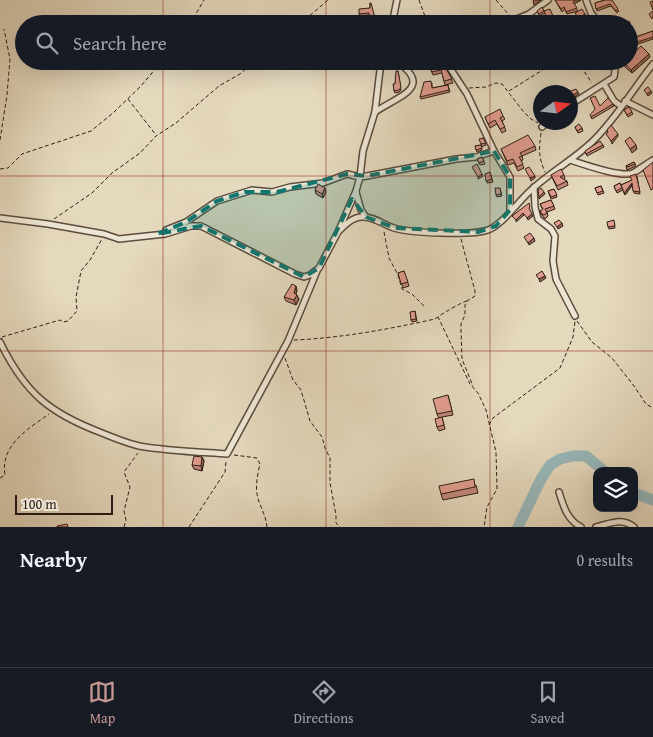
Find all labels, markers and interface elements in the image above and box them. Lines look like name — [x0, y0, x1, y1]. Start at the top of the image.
search box — [15, 15, 638, 70]
icon: search — [33, 29, 61, 57]
text: Search here — [73, 29, 167, 57]
north arrow — [533, 85, 578, 130]
map controls — [593, 467, 638, 512]
button: layers — [593, 467, 638, 512]
scale bar — [15, 492, 112, 515]
text: 100 m — [22, 494, 57, 514]
text: Nearby — [20, 544, 87, 575]
text: 0 results — [576, 548, 633, 572]
tab: Map — [88, 678, 116, 728]
tab: Directions — [293, 678, 354, 728]
tab: Saved — [531, 678, 565, 728]

